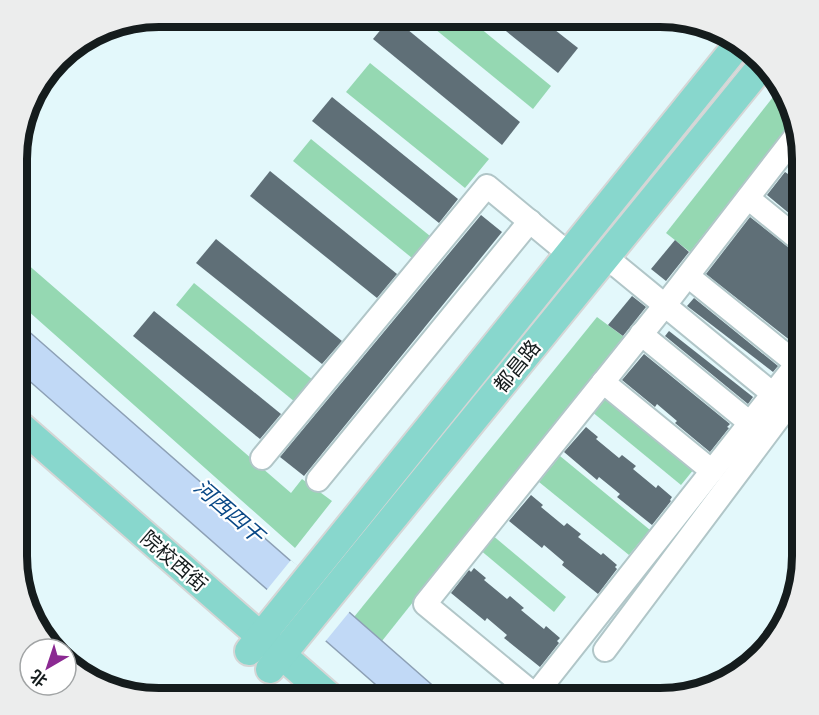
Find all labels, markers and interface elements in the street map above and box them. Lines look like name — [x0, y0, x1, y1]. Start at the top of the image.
street label: 都昌路 — [488, 335, 546, 397]
water label: 河西四干 — [188, 473, 271, 550]
street label: 院校西街 — [135, 525, 213, 597]
north arrow — [18, 637, 78, 697]
text: 北 — [26, 665, 52, 691]

